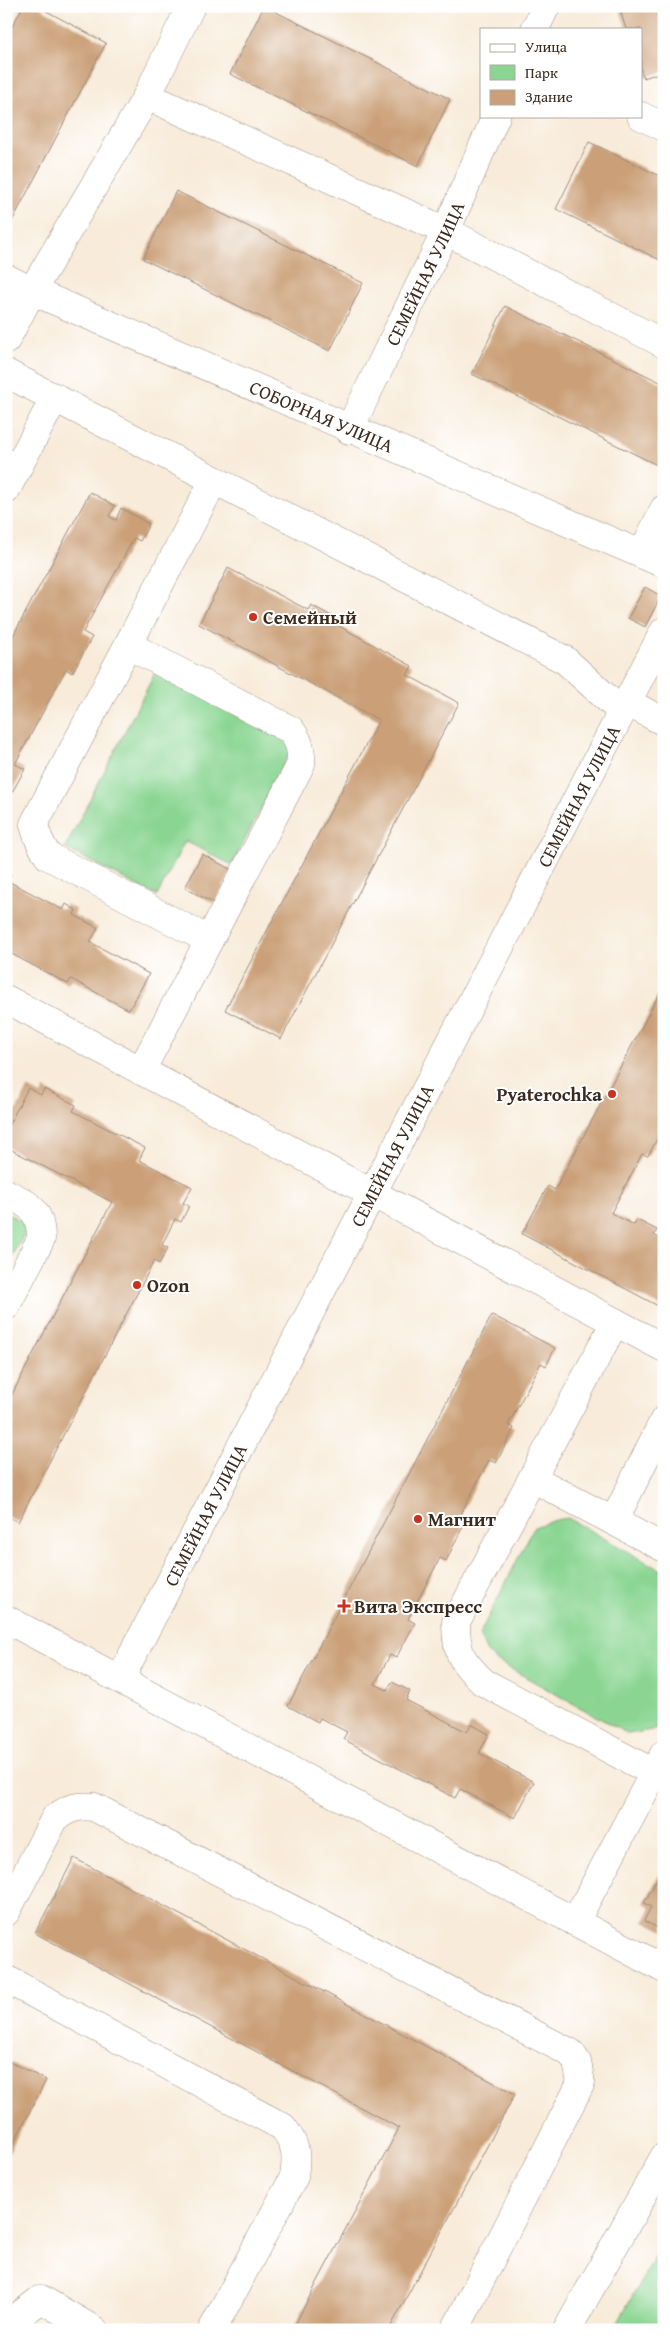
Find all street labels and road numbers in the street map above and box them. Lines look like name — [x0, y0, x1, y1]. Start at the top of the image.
street label: СЕМЕЙНАЯ УЛИЦА — [378, 196, 471, 350]
street label: СОБОРНАЯ УЛИЦА — [245, 373, 398, 460]
street label: СЕМЕЙНАЯ УЛИЦА — [530, 719, 627, 872]
street label: СЕМЕЙНАЯ УЛИЦА — [343, 1079, 441, 1231]
street label: СЕМЕЙНАЯ УЛИЦА — [157, 1438, 254, 1591]

